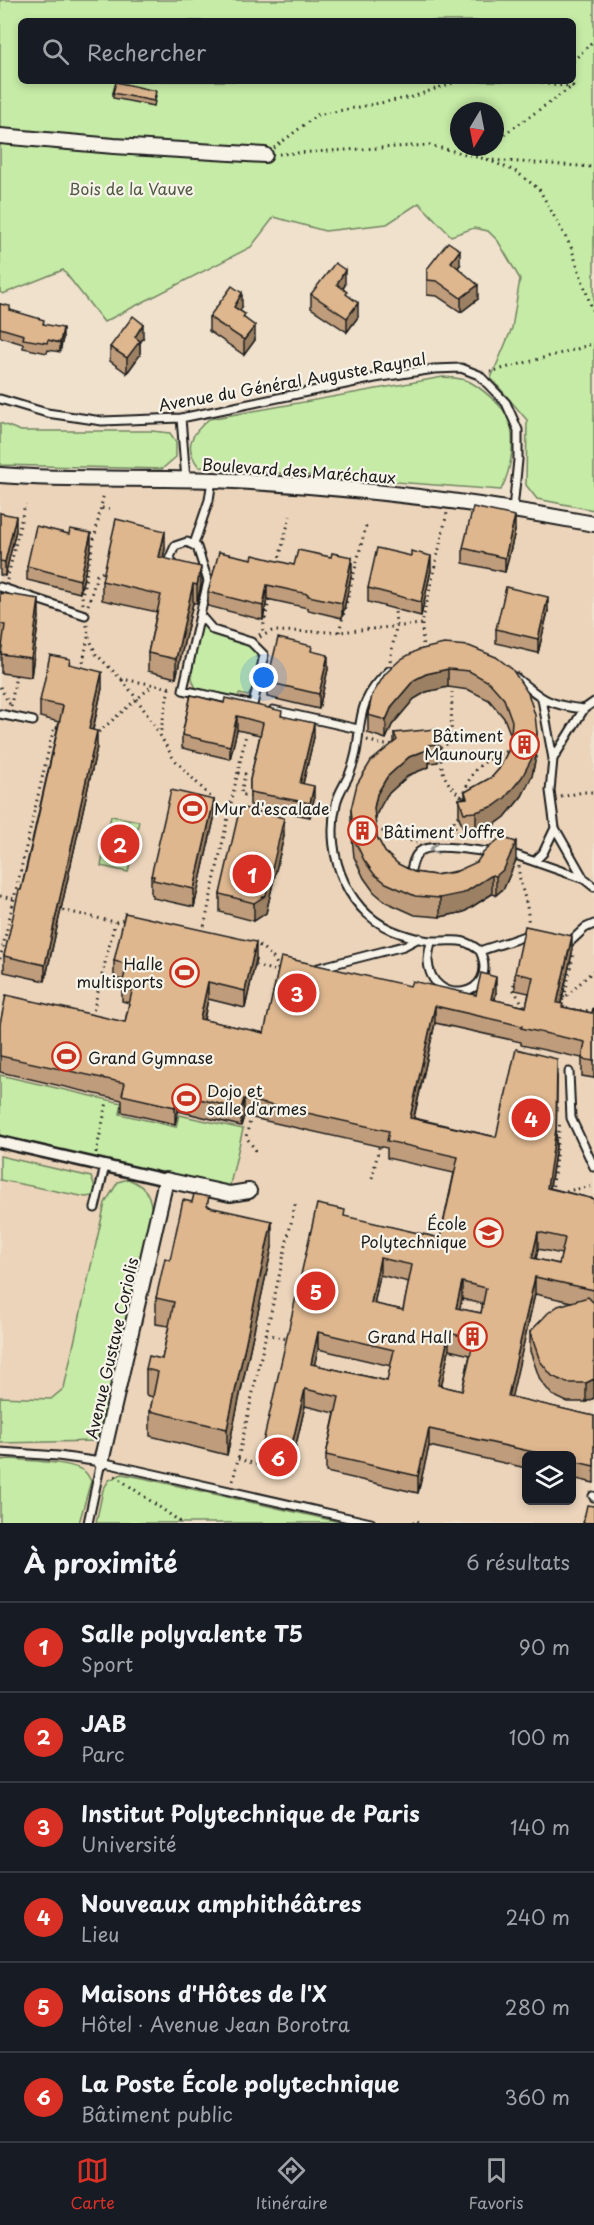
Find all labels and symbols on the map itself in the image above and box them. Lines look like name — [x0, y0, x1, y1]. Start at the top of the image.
north arrow — [450, 102, 504, 156]
park label: Bois de la Vauve — [68, 176, 194, 200]
street label: Avenue du Général Auguste Raynal — [156, 346, 428, 416]
street label: Boulevard des Maréchaux — [201, 451, 397, 489]
your location — [249, 663, 278, 692]
place label: Bâtiment Maunoury — [424, 723, 503, 765]
building icon: Bâtiment Maunoury — [508, 728, 540, 760]
sports icon: Mur d'escalade — [177, 792, 209, 824]
place label: Mur d'escalade — [214, 796, 329, 820]
building icon: Bâtiment Joffre — [346, 815, 378, 847]
place label: Bâtiment Joffre — [383, 819, 505, 843]
pin: 2 — [100, 822, 140, 866]
one-way arrow — [429, 842, 439, 855]
pin: 1 — [232, 852, 272, 896]
place label: Halle multisports — [77, 951, 163, 993]
sports icon: Halle multisports — [168, 956, 200, 988]
pin: 3 — [278, 970, 316, 1016]
sports icon: Grand Gymnase — [51, 1041, 83, 1073]
place label: Grand Gymnase — [88, 1045, 213, 1069]
place label: Dojo et salle d'armes — [207, 1078, 307, 1120]
sports icon: Dojo et salle d'armes — [170, 1083, 202, 1115]
pin: 4 — [512, 1096, 550, 1140]
place label: École Polytechnique — [360, 1211, 467, 1253]
school or university icon: École Polytechnique — [472, 1216, 504, 1248]
street label: Avenue Gustave Coriolis — [78, 1255, 144, 1441]
pin: 5 — [296, 1268, 336, 1314]
building icon: Grand Hall — [457, 1320, 489, 1352]
place label: Grand Hall — [367, 1324, 452, 1348]
pin: 6 — [258, 1434, 298, 1480]

